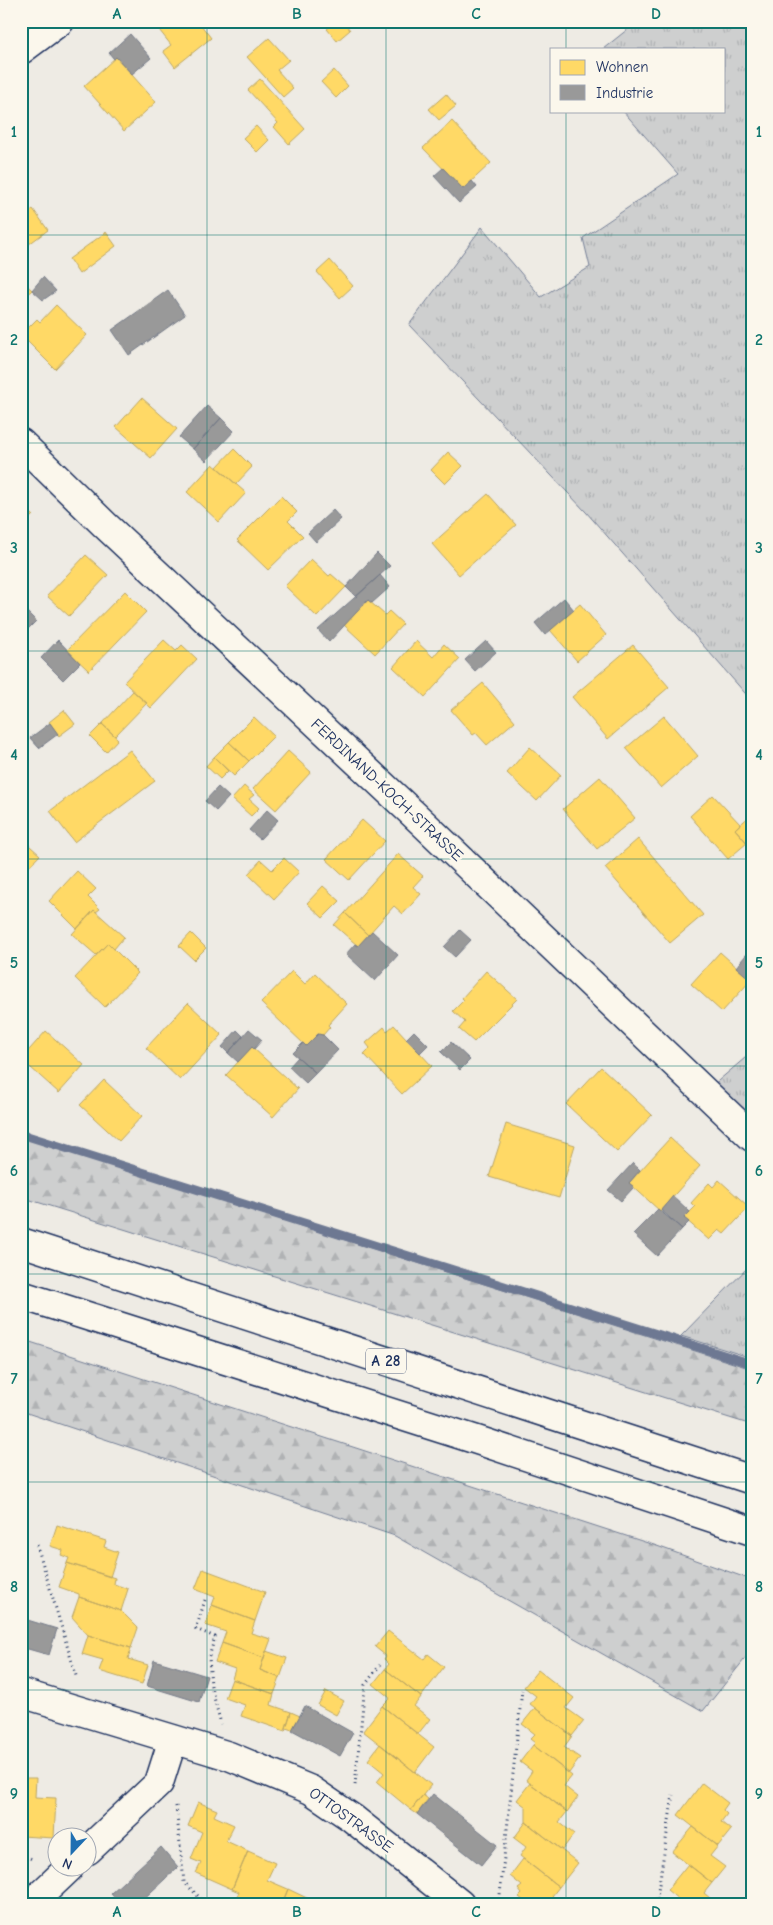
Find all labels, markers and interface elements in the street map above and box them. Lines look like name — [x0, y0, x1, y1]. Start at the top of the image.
text: A — [113, 5, 122, 23]
text: B — [292, 5, 302, 23]
text: C — [471, 5, 481, 23]
text: D — [651, 5, 661, 23]
legend — [550, 48, 726, 112]
text: Wohnen — [596, 58, 649, 76]
text: Industrie — [596, 84, 654, 102]
text: 1 — [11, 123, 17, 141]
text: 1 — [756, 123, 762, 141]
text: 2 — [10, 331, 18, 349]
text: 2 — [755, 331, 763, 349]
text: 3 — [10, 539, 18, 557]
text: 3 — [755, 539, 763, 557]
street label: FERDINAND-KOCH-STRASSE — [307, 715, 467, 865]
text: 4 — [10, 746, 18, 764]
text: 4 — [755, 746, 763, 764]
text: 5 — [10, 954, 18, 972]
text: 5 — [755, 954, 763, 972]
text: 6 — [10, 1162, 18, 1180]
text: 6 — [755, 1162, 763, 1180]
road number: A 28 — [366, 1348, 406, 1374]
text: 7 — [10, 1370, 18, 1388]
text: 7 — [755, 1370, 763, 1388]
text: 8 — [10, 1578, 18, 1596]
text: 8 — [755, 1578, 763, 1596]
street label: OTTOSTRASSE — [306, 1784, 397, 1857]
text: 9 — [10, 1785, 18, 1803]
text: 9 — [755, 1785, 763, 1803]
north arrow — [48, 1828, 98, 1878]
text: N — [60, 1854, 75, 1873]
text: A — [113, 1903, 122, 1921]
text: B — [292, 1903, 302, 1921]
text: C — [471, 1903, 481, 1921]
text: D — [651, 1903, 661, 1921]

